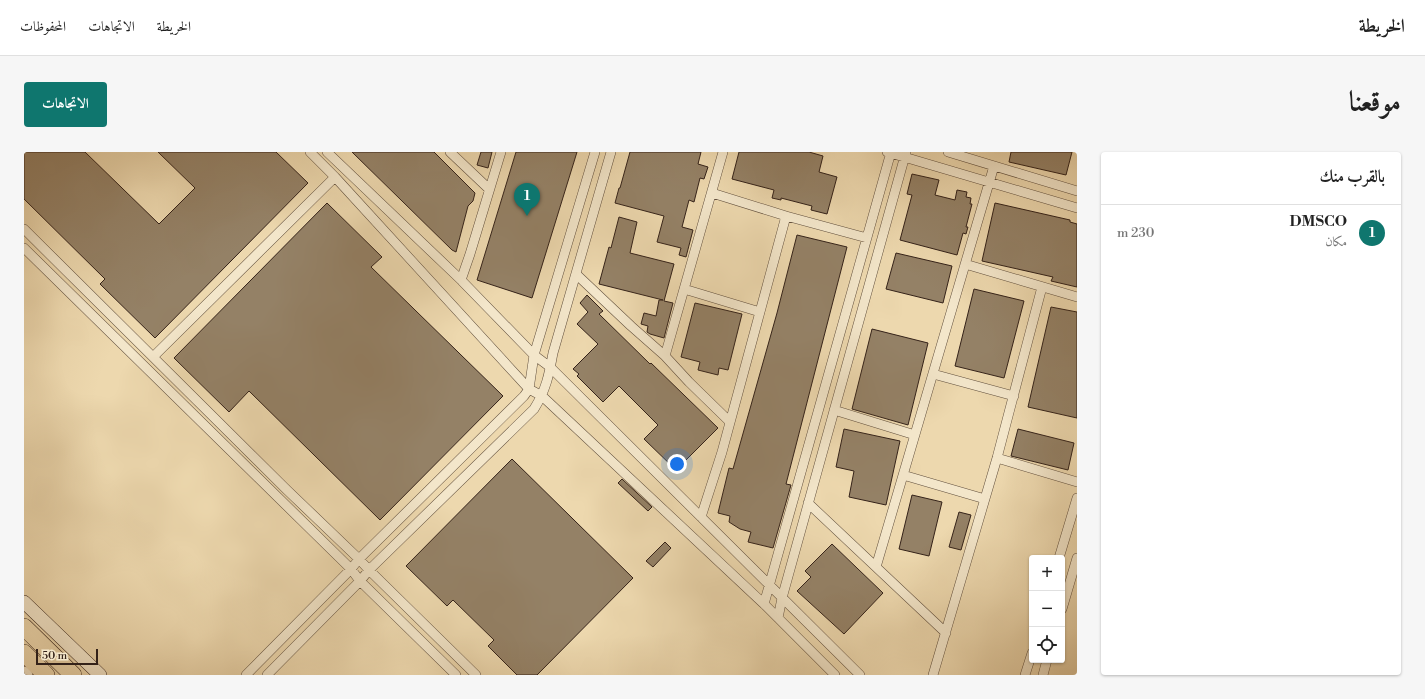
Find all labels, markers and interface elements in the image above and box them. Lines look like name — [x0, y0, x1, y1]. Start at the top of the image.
text: الخريطة — [1359, 14, 1405, 38]
text: المحفوظات — [20, 18, 66, 36]
text: الاتجاهات — [88, 18, 135, 36]
text: الخريطة — [157, 18, 191, 36]
button: الاتجاهات — [24, 82, 107, 127]
text: موقعنا — [1349, 85, 1401, 120]
text: بالقرب منك — [1319, 166, 1385, 188]
pin: 1 — [514, 183, 540, 216]
text: DMSCO — [1290, 212, 1347, 231]
text: 230 m — [1117, 225, 1154, 241]
text: 1 — [1369, 225, 1375, 241]
text: مكان — [1325, 234, 1347, 250]
your location — [667, 454, 687, 474]
map controls — [1029, 555, 1065, 663]
button: + — [1029, 555, 1065, 591]
button: − — [1029, 591, 1065, 627]
button: locate — [1029, 627, 1065, 663]
scale bar — [36, 647, 98, 666]
text: 50 m — [42, 649, 67, 663]

